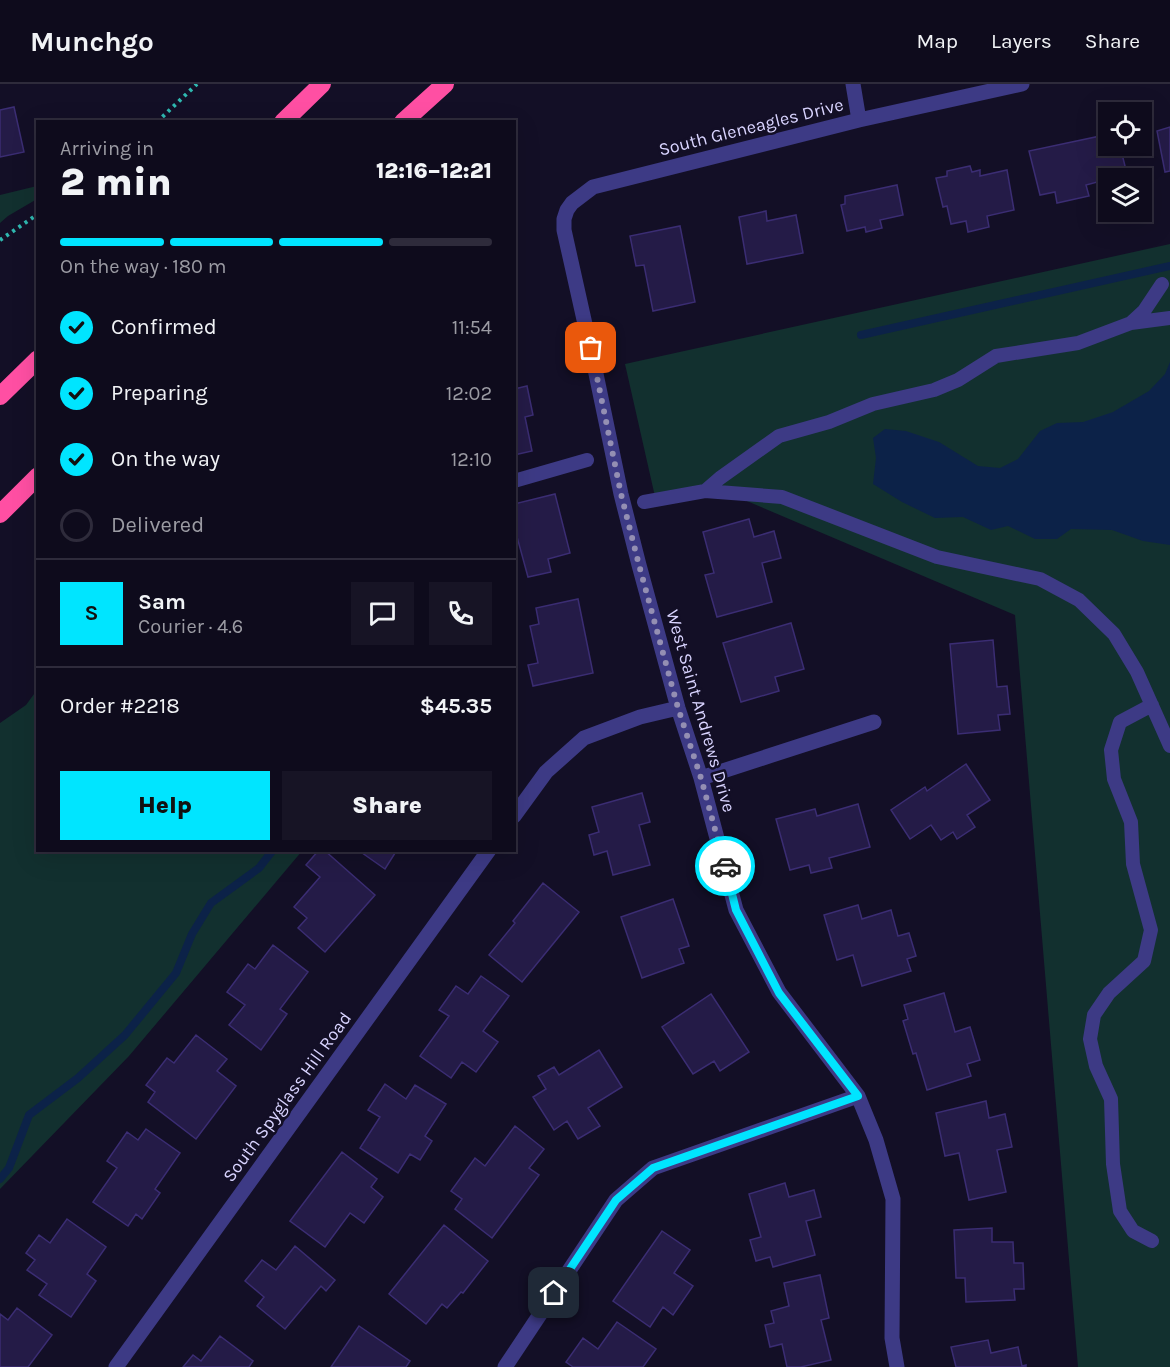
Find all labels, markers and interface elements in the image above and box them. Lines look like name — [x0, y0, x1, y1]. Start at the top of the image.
text: Munchgo — [30, 25, 154, 58]
text: Map — [916, 29, 958, 53]
text: Layers — [991, 29, 1052, 53]
text: Share — [1085, 29, 1140, 53]
street label: South Gleneagles Drive — [656, 93, 846, 161]
map controls — [1098, 102, 1152, 222]
button: locate — [1098, 102, 1152, 156]
text: Arriving in — [60, 137, 154, 160]
text: 12:16–12:21 — [376, 158, 492, 184]
text: 2 min — [60, 159, 172, 205]
button: layers — [1098, 168, 1152, 222]
text: On the way · 180 m — [60, 255, 226, 278]
icon: check — [60, 311, 93, 344]
text: Confirmed — [111, 314, 217, 340]
text: 11:54 — [452, 316, 492, 339]
pin — [565, 322, 616, 373]
icon: bag — [574, 331, 607, 364]
icon: check — [60, 377, 93, 410]
text: Preparing — [111, 380, 208, 406]
text: 12:02 — [446, 382, 492, 405]
icon: check — [60, 443, 93, 476]
text: On the way — [111, 446, 220, 472]
text: 12:10 — [451, 448, 492, 471]
text: Delivered — [111, 512, 204, 538]
button: chat — [351, 582, 414, 645]
button: phone — [429, 582, 492, 645]
text: Sam — [138, 589, 186, 615]
text: S — [84, 600, 99, 626]
street label: West Saint Andrews Drive — [662, 607, 740, 815]
text: Courier · 4.6 — [138, 615, 243, 638]
text: Order #2218 — [60, 693, 180, 719]
text: $45.35 — [420, 693, 492, 719]
button: Help — [60, 771, 270, 840]
button: Share — [282, 771, 492, 840]
courier — [695, 836, 755, 896]
icon: car — [709, 850, 742, 883]
street label: South Spyglass Hill Road — [218, 1008, 356, 1186]
pin — [528, 1267, 579, 1318]
icon: home — [537, 1276, 570, 1309]

